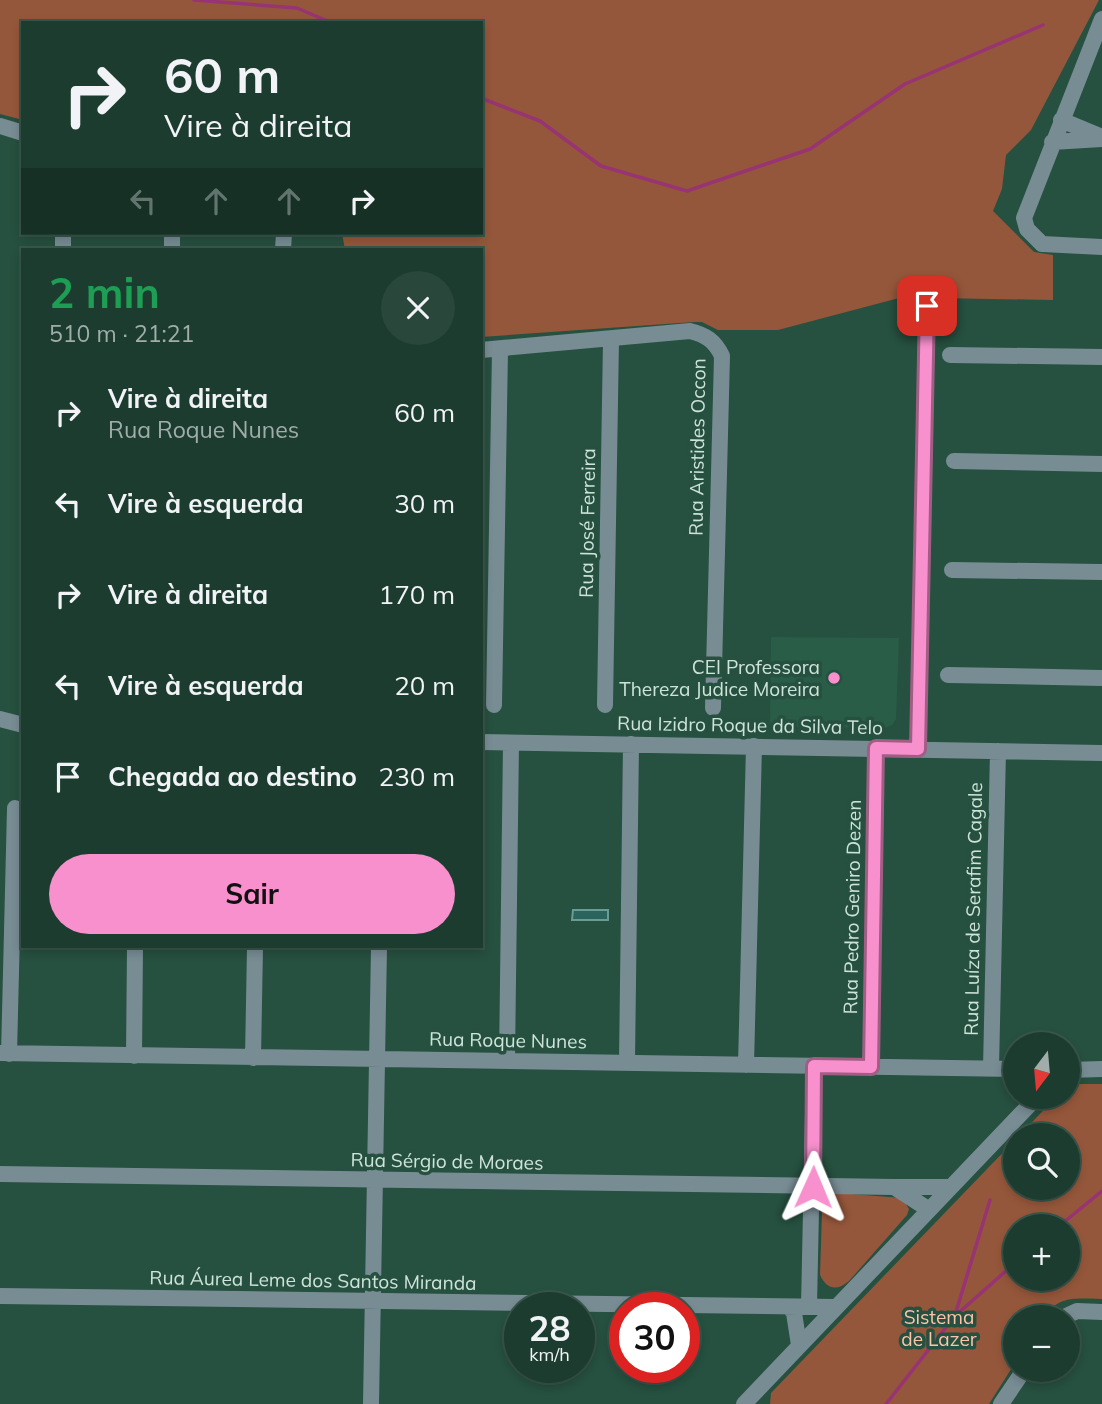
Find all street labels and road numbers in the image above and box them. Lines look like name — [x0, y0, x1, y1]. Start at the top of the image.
street label: Rua Aristides Occon — [683, 358, 711, 536]
street label: Rua José Ferreira — [574, 448, 600, 598]
street label: Rua Izidro Roque da Silva Telo — [617, 711, 883, 739]
street label: Rua Luíza de Serafim Cagale — [959, 782, 987, 1036]
street label: Rua Pedro Geniro Dezen — [838, 799, 866, 1015]
street label: Rua Roque Nunes — [429, 1027, 587, 1053]
street label: Rua Sérgio de Moraes — [350, 1147, 544, 1175]
street label: Rua Áurea Leme dos Santos Miranda — [149, 1265, 477, 1295]

